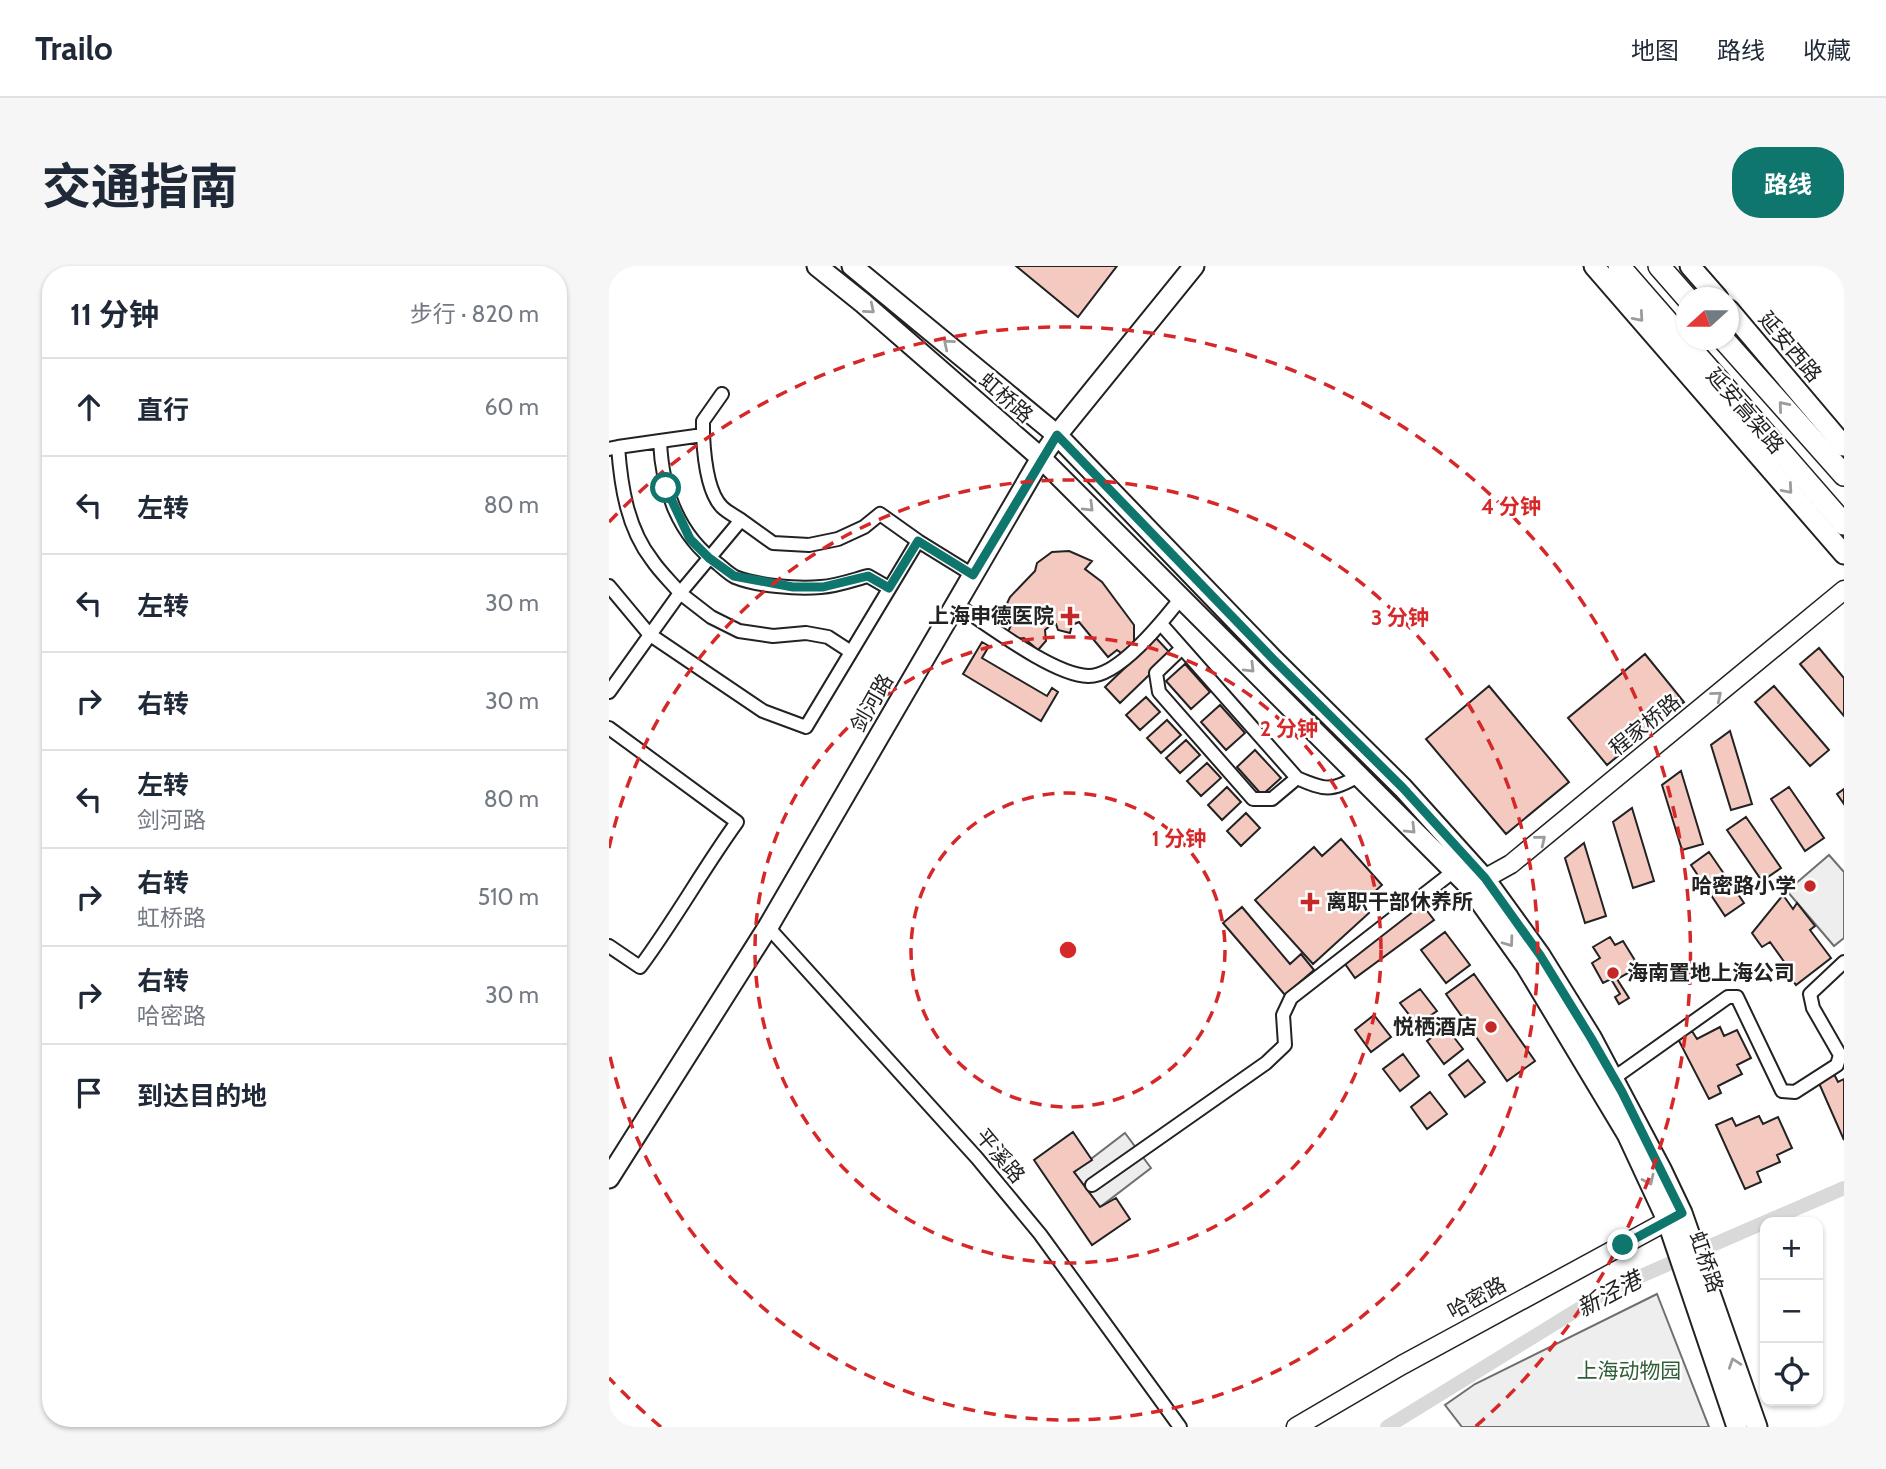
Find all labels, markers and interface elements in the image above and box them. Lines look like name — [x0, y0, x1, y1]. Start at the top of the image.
text: Trailo — [35, 28, 113, 68]
text: 地图 — [1631, 36, 1679, 65]
text: 路线 — [1717, 36, 1765, 65]
text: 收藏 — [1803, 36, 1851, 65]
button: 路线 — [1732, 147, 1844, 218]
text: 交通指南 — [42, 157, 238, 216]
north arrow — [1676, 287, 1739, 350]
text: 11 分钟 — [70, 296, 159, 333]
text: 步行 · 820 m — [410, 300, 539, 328]
one-way arrow — [861, 301, 874, 313]
street label: 延安西路 — [1754, 306, 1827, 387]
one-way arrow — [1631, 309, 1643, 322]
one-way arrow — [944, 340, 957, 352]
street label: 延安高架路 — [1702, 363, 1789, 458]
street label: 虹桥路 — [974, 368, 1038, 428]
icon: ahead — [70, 388, 108, 426]
text: 60 m — [485, 393, 539, 421]
text: 直行 — [137, 394, 189, 426]
one-way arrow — [1778, 401, 1791, 414]
route start — [650, 472, 681, 503]
one-way arrow — [1780, 481, 1792, 494]
icon: left — [70, 486, 108, 524]
text: 80 m — [484, 491, 539, 519]
text: 左转 — [137, 492, 189, 524]
text: 4 分钟 — [1481, 494, 1541, 519]
one-way arrow — [1081, 498, 1094, 511]
icon: left — [70, 584, 108, 622]
text: 30 m — [485, 589, 539, 617]
text: 左转 — [137, 590, 189, 622]
place label: 上海申德医院 — [928, 603, 1054, 628]
text: 3 分钟 — [1371, 605, 1429, 630]
marker: 上海申德医院 — [1060, 606, 1080, 626]
one-way arrow — [1242, 660, 1254, 672]
street label: 剑河路 — [845, 669, 898, 736]
icon: right — [70, 682, 108, 720]
text: 30 m — [485, 687, 539, 715]
text: 右转 — [137, 688, 189, 720]
street label: 程家桥路 — [1604, 688, 1685, 761]
one-way arrow — [1709, 692, 1722, 704]
text: 2 分钟 — [1260, 716, 1318, 741]
text: 左转 — [137, 769, 189, 801]
icon: left — [70, 780, 108, 818]
text: 80 m — [484, 785, 539, 813]
text: 剑河路 — [137, 806, 206, 834]
one-way arrow — [1403, 820, 1416, 833]
text: 1 分钟 — [1152, 826, 1206, 851]
one-way arrow — [1533, 835, 1545, 848]
text: 右转 — [137, 867, 189, 899]
place label: 哈密路小学 — [1691, 873, 1796, 898]
icon: right — [70, 878, 108, 916]
marker: 哈密路小学 — [1802, 878, 1818, 894]
text: 510 m — [478, 883, 539, 911]
place label: 离职干部休养所 — [1326, 889, 1473, 914]
marker: 离职干部休养所 — [1300, 892, 1320, 912]
text: 虹桥路 — [137, 904, 206, 932]
one-way arrow — [1501, 934, 1513, 947]
centre of rings — [1056, 938, 1080, 962]
place label: 海南置地上海公司 — [1627, 960, 1795, 985]
text: 右转 — [137, 965, 189, 997]
marker: 海南置地上海公司 — [1605, 965, 1621, 981]
icon: right — [70, 976, 108, 1014]
text: 30 m — [485, 981, 539, 1009]
text: 哈密路 — [137, 1002, 206, 1030]
place label: 悦栖酒店 — [1393, 1014, 1477, 1039]
marker: 悦栖酒店 — [1483, 1019, 1499, 1035]
icon: arrive — [70, 1074, 108, 1112]
text: 到达目的地 — [137, 1080, 267, 1112]
street label: 平溪路 — [971, 1124, 1030, 1188]
one-way arrow — [1640, 1173, 1654, 1185]
map controls — [1760, 1217, 1823, 1406]
button: + — [1760, 1217, 1823, 1280]
street label: 虹桥路 — [1684, 1228, 1729, 1296]
route end — [1607, 1229, 1638, 1260]
water label: 新泾港 — [1572, 1264, 1649, 1323]
street label: 哈密路 — [1443, 1271, 1510, 1324]
button: − — [1760, 1280, 1823, 1343]
button: locate — [1760, 1343, 1823, 1406]
one-way arrow — [1728, 1357, 1742, 1369]
park label: 上海动物园 — [1577, 1358, 1682, 1383]

